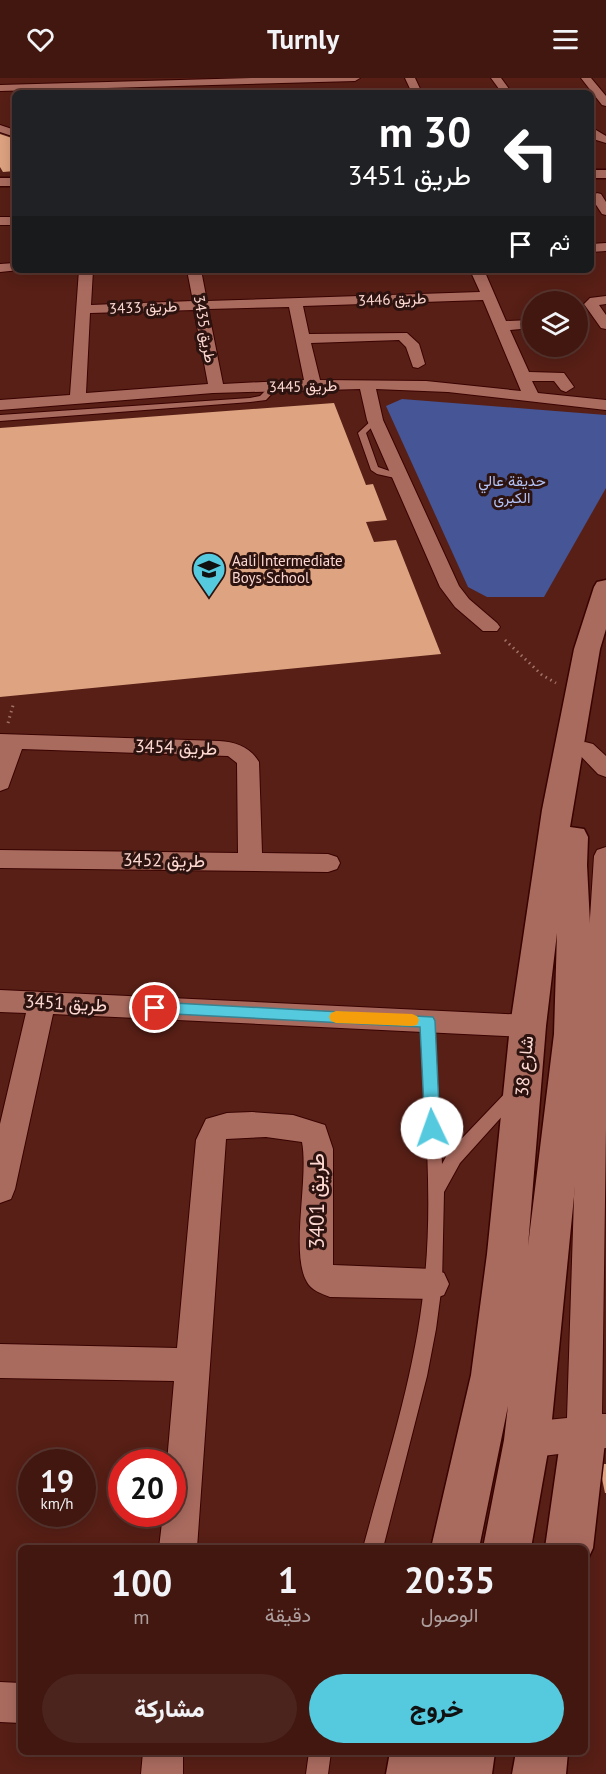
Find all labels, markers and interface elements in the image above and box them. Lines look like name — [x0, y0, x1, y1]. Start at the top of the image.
text: Turnly — [267, 22, 339, 56]
icon: heart — [24, 23, 57, 56]
icon: menu — [549, 23, 582, 56]
text: 30 m — [379, 104, 471, 159]
icon: left — [492, 114, 570, 192]
text: طريق 3451 — [348, 158, 471, 192]
icon: arrive — [504, 228, 537, 261]
text: ثم — [549, 228, 570, 256]
street label: طريق 3446 — [357, 288, 427, 311]
map controls — [522, 291, 588, 357]
button: layers — [522, 291, 588, 357]
street label: طريق 3435 — [189, 294, 220, 365]
street label: طريق 3433 — [108, 296, 178, 319]
street label: طريق 3445 — [269, 376, 338, 397]
park label: حديقة عالي الكبرى — [478, 471, 546, 508]
school or university icon: Aali Intermediate Boys School — [191, 551, 227, 598]
place label: Aali Intermediate Boys School — [232, 551, 343, 587]
street label: طريق 3454 — [135, 734, 217, 760]
street label: طريق 3452 — [123, 848, 205, 872]
pin — [129, 982, 180, 1033]
street label: طريق 3451 — [24, 989, 108, 1017]
icon: arrive — [138, 991, 171, 1024]
street label: شارع 38 — [510, 1035, 539, 1097]
position arrow — [400, 1096, 464, 1160]
street label: طريق 3401 — [303, 1153, 330, 1249]
speed limit sign: 20 — [108, 1449, 186, 1527]
text: 19 — [40, 1461, 74, 1500]
text: km/h — [41, 1494, 73, 1513]
text: 1 — [278, 1556, 298, 1603]
text: 20:35 — [404, 1556, 495, 1603]
text: 100 — [111, 1559, 172, 1606]
text: دقيقة — [265, 1602, 311, 1628]
text: الوصول — [421, 1602, 478, 1628]
text: m — [133, 1604, 150, 1630]
button: مشاركة — [42, 1674, 297, 1743]
button: خروج — [309, 1674, 564, 1743]

